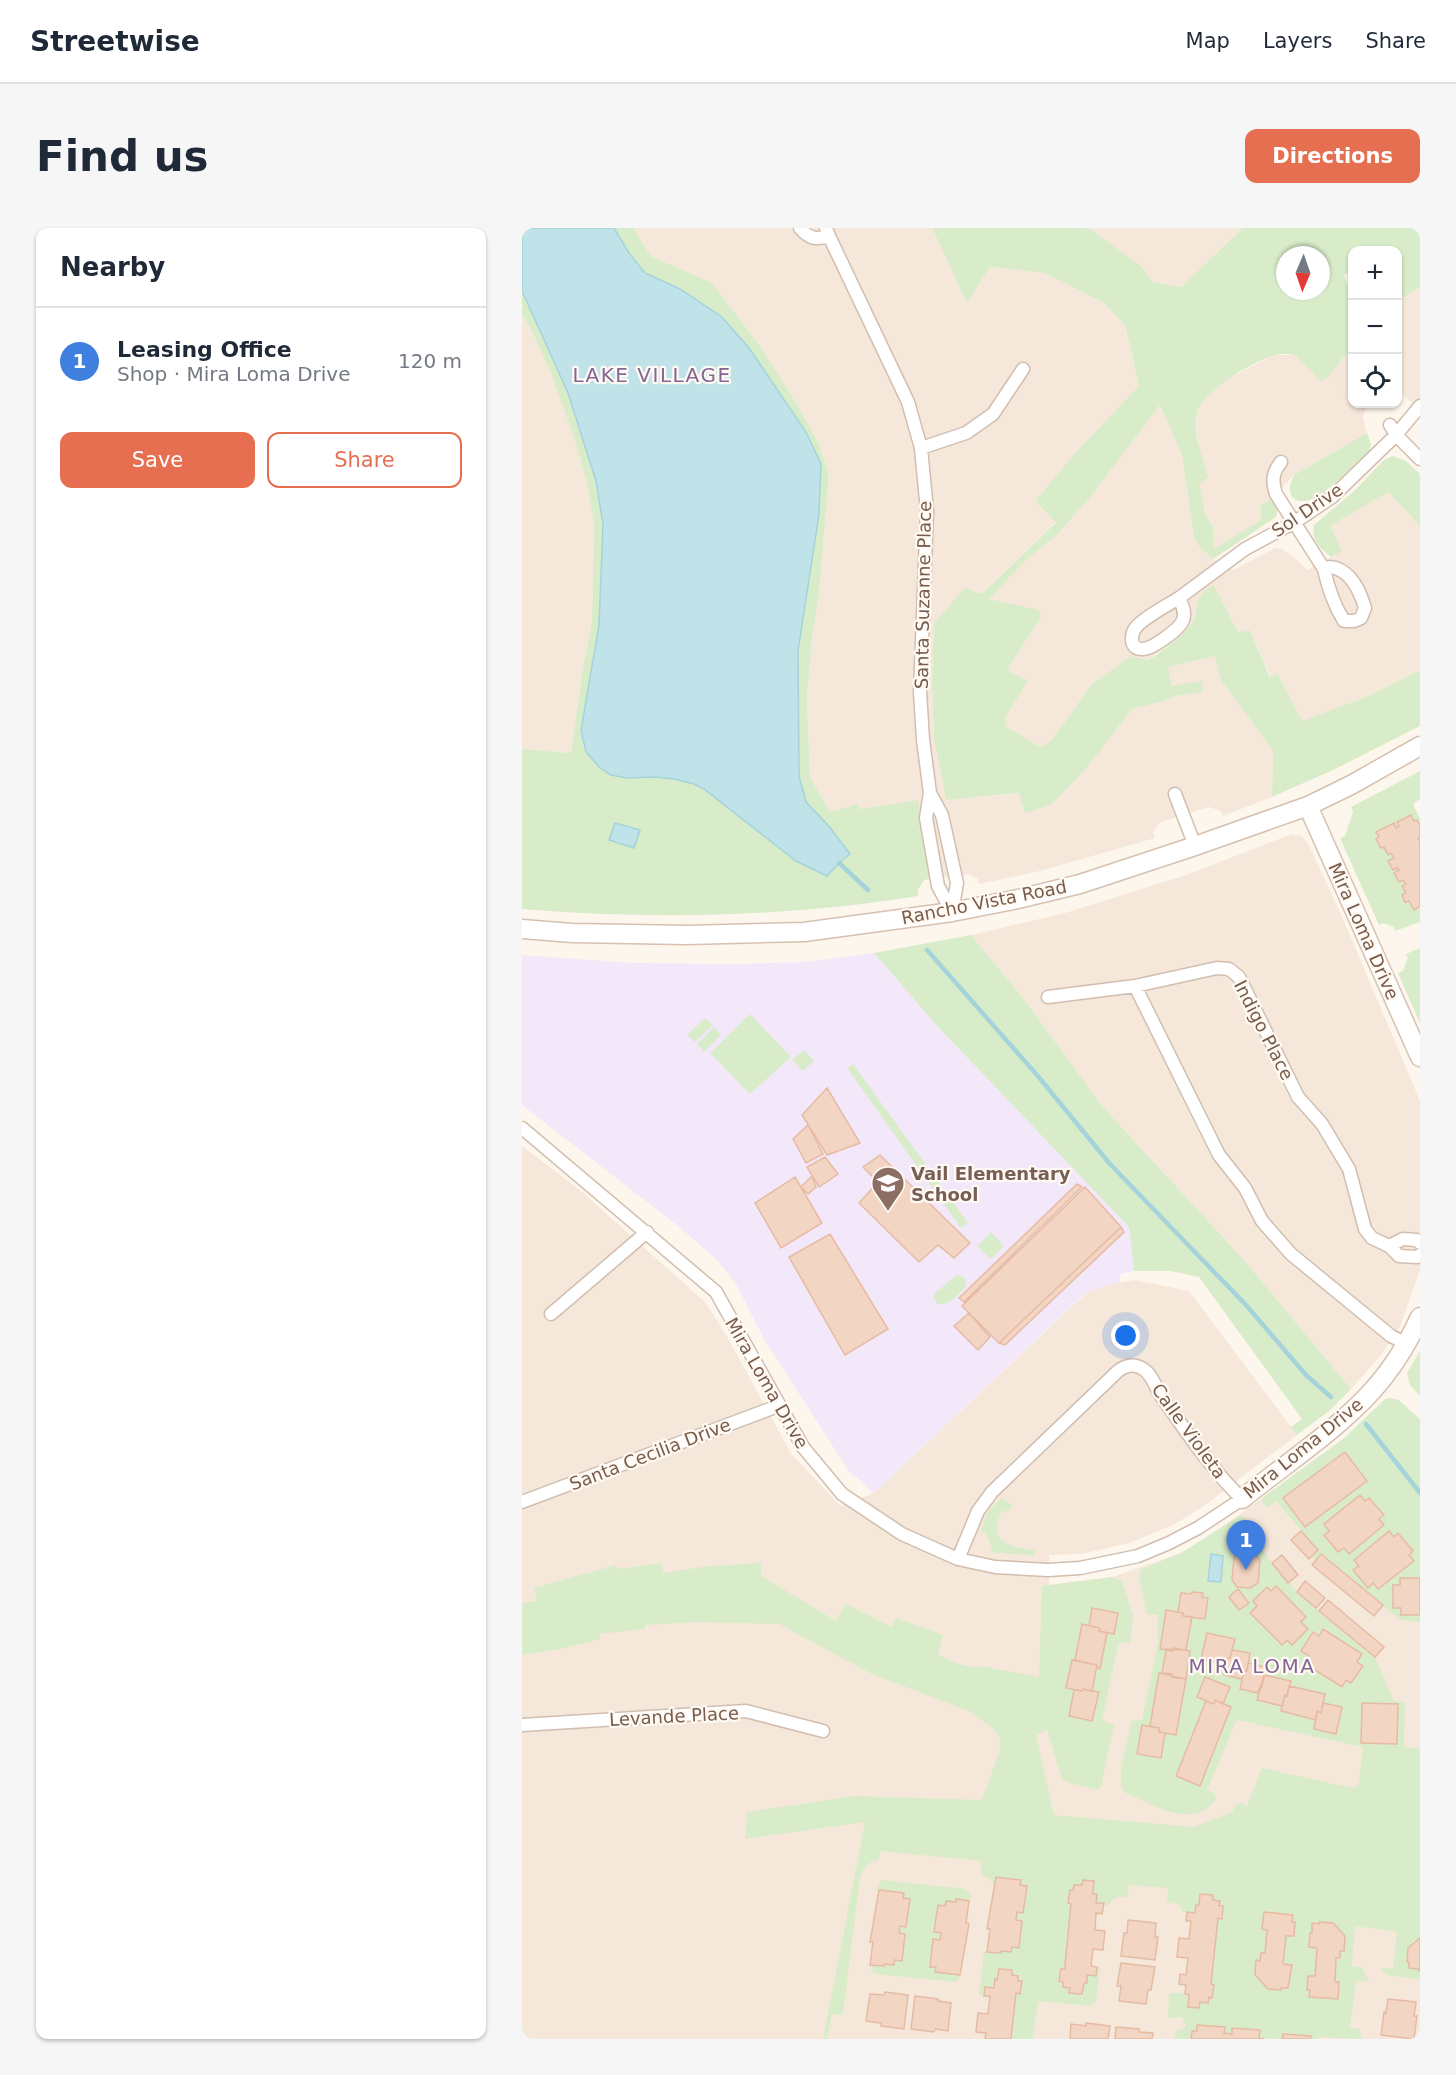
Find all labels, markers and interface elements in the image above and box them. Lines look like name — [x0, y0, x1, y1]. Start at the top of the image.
text: Streetwise — [30, 25, 200, 58]
text: Map — [1186, 29, 1230, 53]
text: Layers — [1263, 29, 1332, 53]
text: Share — [1365, 29, 1426, 53]
button: Directions — [1245, 129, 1420, 183]
text: Find us — [36, 132, 209, 181]
north arrow — [1276, 246, 1330, 300]
map controls — [1348, 246, 1402, 408]
button: + — [1348, 246, 1402, 300]
text: Nearby — [60, 252, 165, 282]
button: − — [1348, 300, 1402, 354]
text: Leasing Office — [117, 337, 292, 362]
text: 1 — [73, 349, 86, 373]
text: 120 m — [398, 349, 462, 373]
button: locate — [1348, 354, 1402, 408]
text: Shop · Mira Loma Drive — [117, 362, 350, 386]
district label: LAKE VILLAGE — [572, 363, 732, 387]
button: Save — [60, 432, 255, 488]
button: Share — [267, 432, 462, 488]
street label: Sol Drive — [1267, 479, 1347, 541]
street label: Santa Suzanne Place — [911, 501, 935, 689]
street label: Mira Loma Drive — [1324, 859, 1404, 1003]
street label: Rancho Vista Road — [900, 876, 1068, 928]
street label: Indigo Place — [1230, 977, 1298, 1083]
place label: Vail Elementary School — [911, 1163, 1071, 1205]
school or university icon: Vail Elementary School — [870, 1165, 906, 1212]
street label: Mira Loma Drive — [721, 1314, 813, 1452]
your location — [1111, 1321, 1140, 1350]
street label: Calle Violeta — [1147, 1379, 1231, 1483]
street label: Mira Loma Drive — [1239, 1393, 1367, 1503]
street label: Santa Cecilia Drive — [566, 1414, 734, 1494]
pin: 1 — [1226, 1520, 1266, 1570]
district label: MIRA LOMA — [1189, 1654, 1315, 1678]
street label: Levande Place — [609, 1702, 739, 1730]

